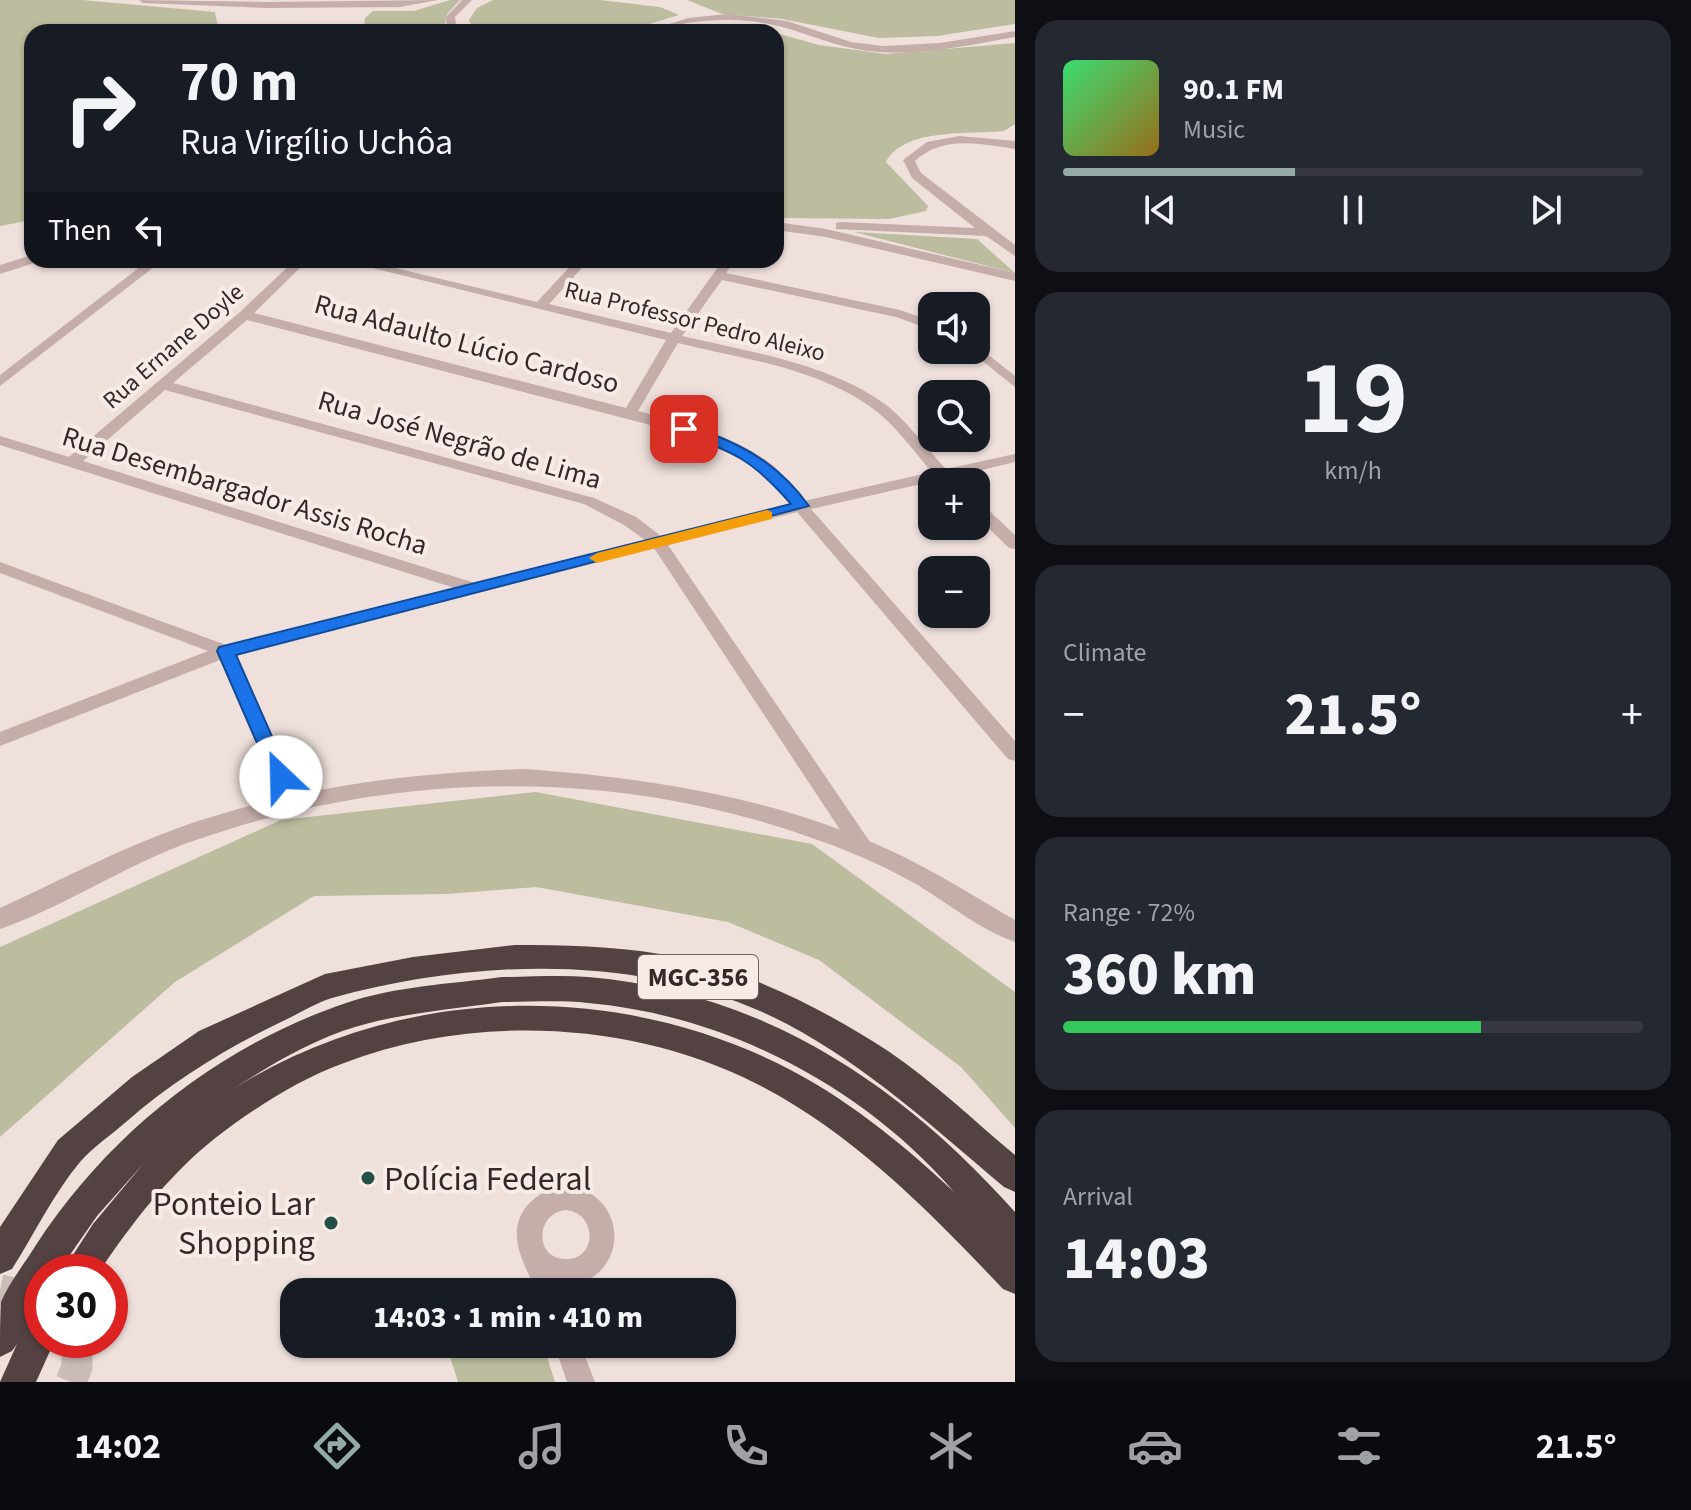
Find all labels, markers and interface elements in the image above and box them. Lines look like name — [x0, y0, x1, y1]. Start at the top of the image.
text: 70 m — [180, 43, 298, 122]
icon: right — [48, 56, 152, 160]
text: 90.1 FM — [1183, 68, 1284, 111]
text: Music — [1183, 111, 1245, 148]
text: Rua Virgílio Uchôa — [180, 117, 453, 168]
icon: previous — [1138, 188, 1182, 232]
icon: pause — [1331, 188, 1375, 232]
icon: next — [1524, 188, 1568, 232]
icon: left — [128, 208, 172, 252]
text: Then — [48, 209, 112, 252]
street label: Rua Professor Pedro Aleixo — [561, 272, 829, 371]
street label: Rua Ernane Doyle — [95, 275, 251, 418]
street label: Rua Adaulto Lúcio Cardoso — [310, 284, 624, 404]
map controls — [918, 292, 990, 628]
button: sound — [918, 292, 990, 364]
text: 19 — [1298, 326, 1408, 474]
street label: Rua José Negrão de Lima — [313, 380, 606, 500]
button: search — [918, 380, 990, 452]
pin — [650, 395, 718, 463]
icon: arrive — [662, 407, 706, 451]
street label: Rua Desembargador Assis Rocha — [57, 416, 432, 566]
text: km/h — [1324, 452, 1382, 489]
button: + — [918, 468, 990, 540]
button: − — [918, 556, 990, 628]
text: Climate — [1063, 634, 1147, 671]
text: 21.5° — [1285, 673, 1421, 758]
text: − — [1063, 684, 1085, 747]
text: + — [1621, 684, 1643, 747]
position arrow — [239, 735, 323, 819]
text: Range · 72% — [1063, 894, 1195, 931]
text: 360 km — [1063, 933, 1256, 1018]
road number: MGC-356 — [638, 955, 758, 999]
place label: Polícia Federal — [384, 1155, 591, 1204]
marker: Polícia Federal — [359, 1169, 377, 1187]
text: Arrival — [1063, 1178, 1133, 1215]
place label: Ponteio Lar Shopping — [153, 1180, 315, 1268]
marker: Ponteio Lar Shopping — [322, 1214, 340, 1232]
text: 14:03 — [1063, 1217, 1210, 1302]
speed limit sign: 30 — [24, 1254, 128, 1358]
text: 14:03 · 1 min · 410 m — [373, 1296, 643, 1339]
icon: directions — [309, 1418, 365, 1474]
icon: music — [514, 1418, 570, 1474]
icon: phone — [718, 1418, 774, 1474]
icon: climate — [923, 1418, 979, 1474]
icon: car — [1127, 1418, 1183, 1474]
icon: filters — [1331, 1418, 1387, 1474]
text: 14:02 — [74, 1421, 161, 1472]
text: 21.5° — [1536, 1421, 1617, 1472]

